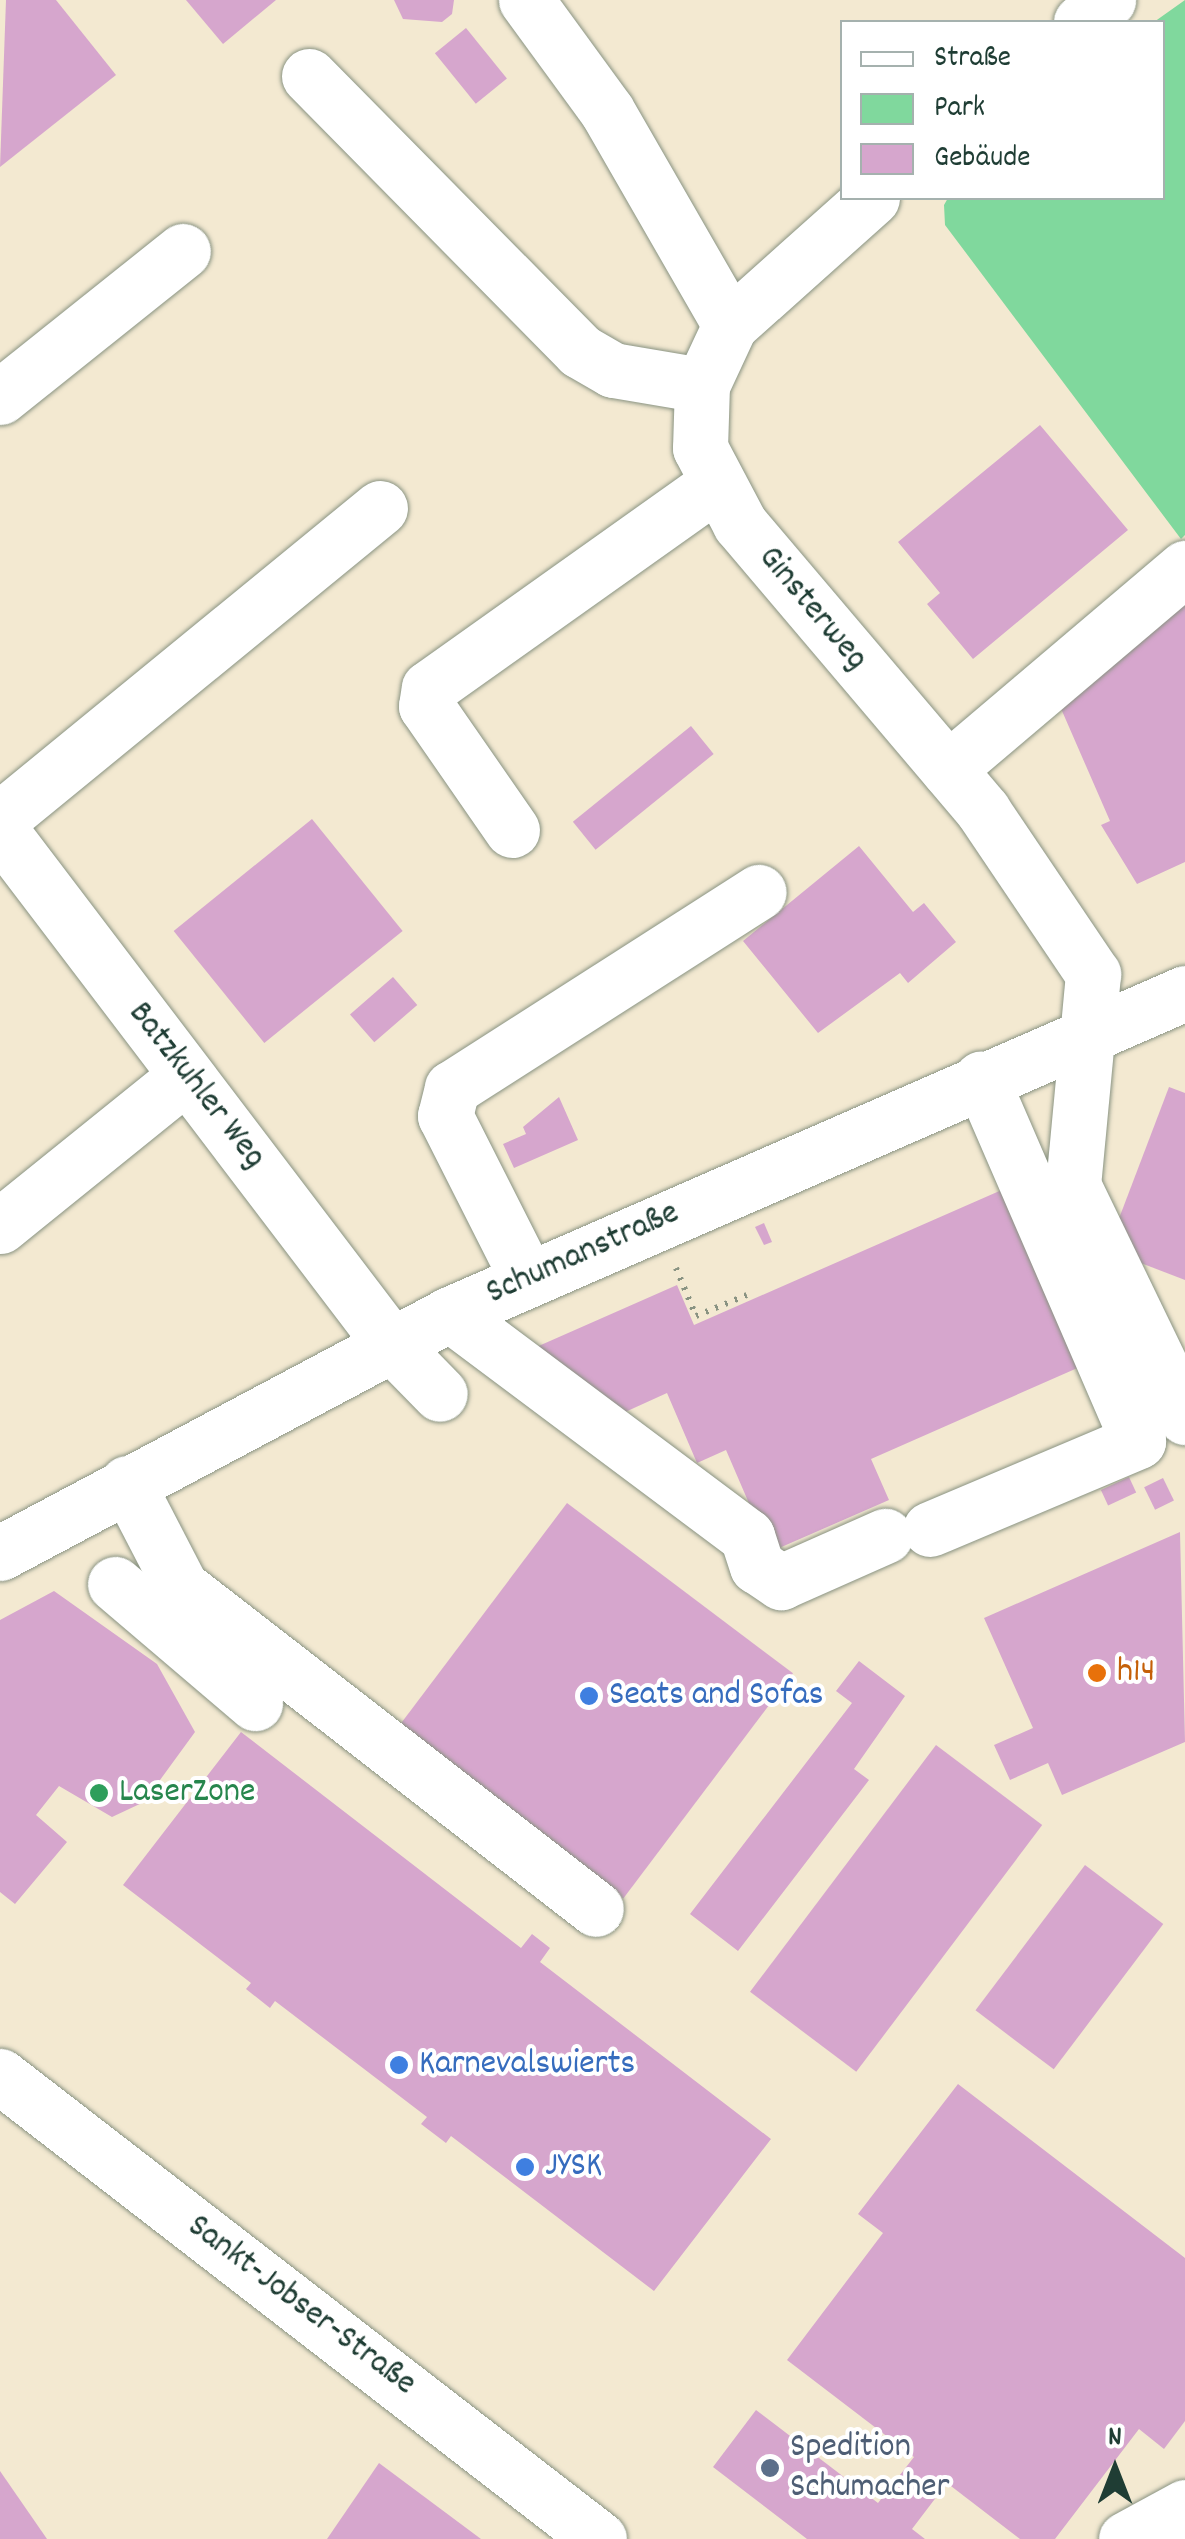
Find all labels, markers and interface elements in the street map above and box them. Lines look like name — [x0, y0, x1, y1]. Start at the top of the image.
legend — [840, 20, 1165, 200]
text: Straße — [934, 38, 1011, 81]
text: Park — [934, 88, 985, 131]
text: Gebäude — [934, 138, 1031, 181]
street label: Ginsterweg — [748, 538, 876, 680]
street label: Batzkuhler Weg — [118, 994, 274, 1178]
street label: Schumanstraße — [480, 1193, 686, 1315]
place label: h14 — [1117, 1652, 1155, 1694]
marker: h14 — [1086, 1662, 1108, 1684]
place label: Seats and Sofas — [609, 1675, 823, 1717]
marker: Seats and Sofas — [578, 1685, 600, 1707]
place label: LaserZone — [119, 1772, 255, 1814]
marker: LaserZone — [88, 1782, 110, 1804]
place label: Karnevalswierts — [419, 2044, 635, 2086]
marker: Karnevalswierts — [388, 2054, 410, 2076]
place label: JYSK — [545, 2146, 602, 2188]
marker: JYSK — [514, 2156, 536, 2178]
street label: Sankt-Jobser-Straße — [178, 2206, 424, 2406]
north arrow — [1065, 2419, 1165, 2519]
text: N — [1108, 2419, 1122, 2459]
place label: Spedition Schumacher — [790, 2427, 950, 2509]
marker: Spedition Schumacher — [759, 2457, 781, 2479]

